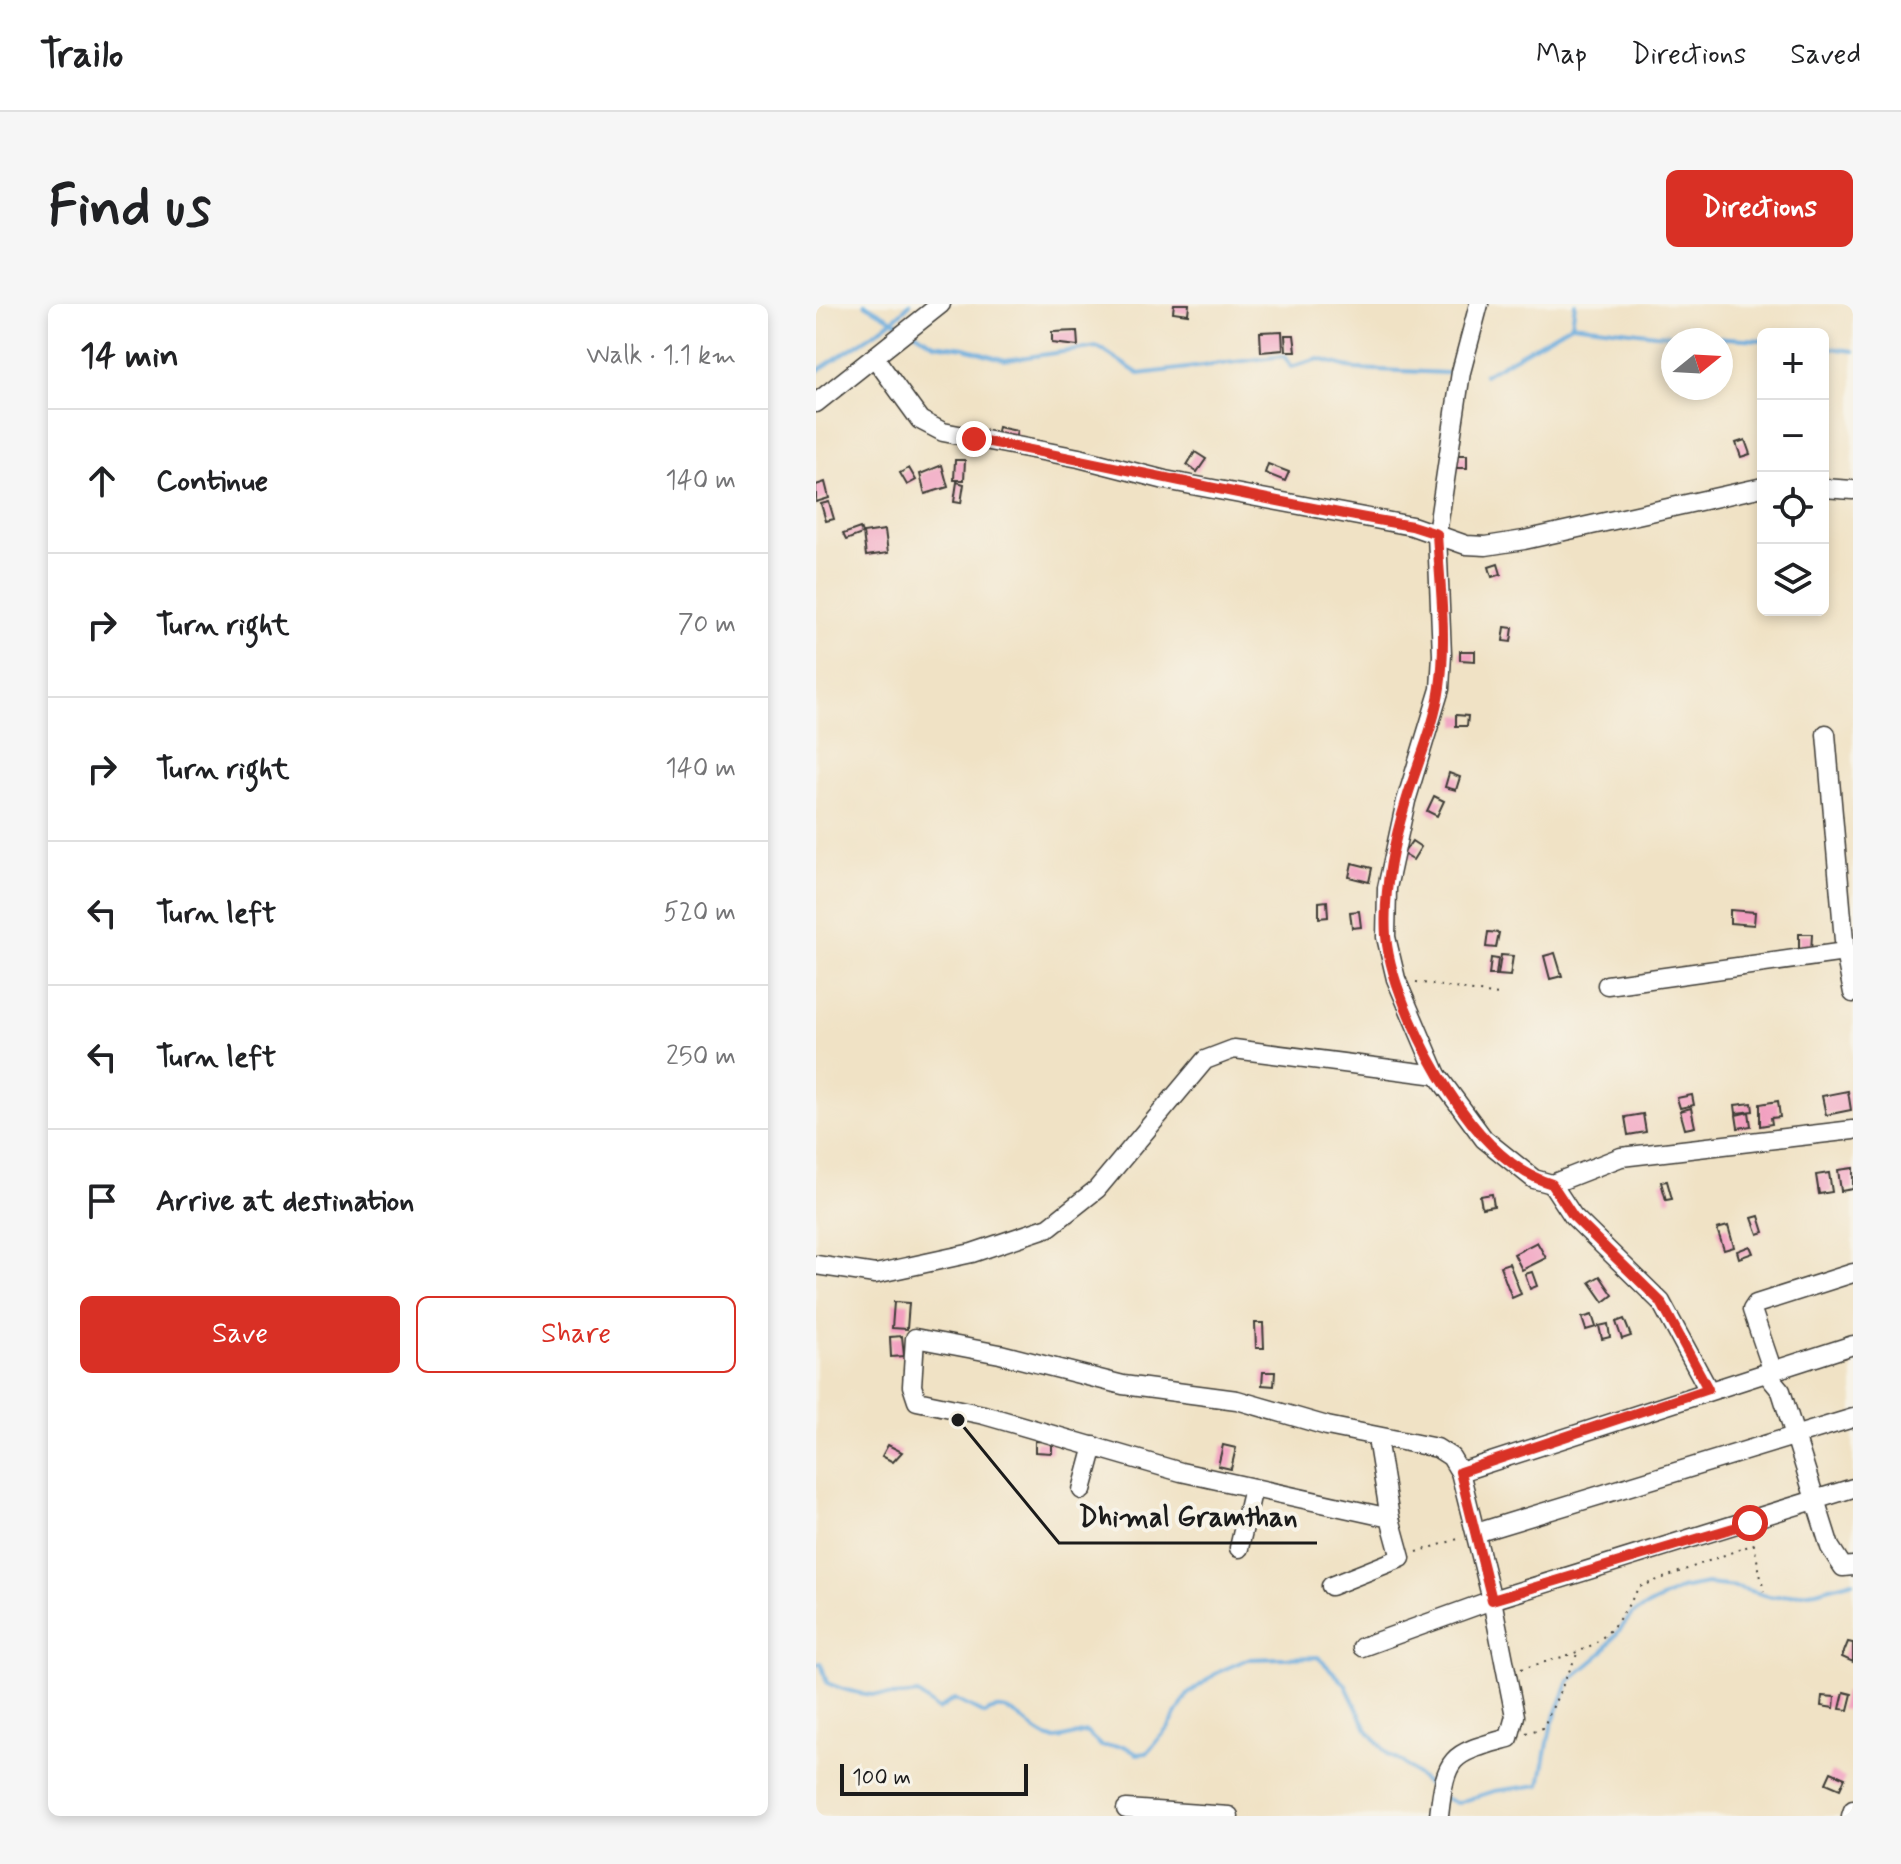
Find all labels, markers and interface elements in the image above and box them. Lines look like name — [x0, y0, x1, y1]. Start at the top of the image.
text: Trailo — [40, 31, 123, 80]
text: Map — [1536, 37, 1587, 74]
text: Directions — [1631, 37, 1746, 74]
text: Saved — [1790, 37, 1861, 74]
button: Directions — [1666, 170, 1853, 247]
text: Find us — [48, 172, 211, 245]
north arrow — [1661, 328, 1733, 400]
map controls — [1757, 328, 1829, 616]
button: + — [1757, 328, 1829, 400]
text: 14 min — [80, 334, 179, 379]
text: Walk · 1.1 km — [586, 339, 736, 373]
button: − — [1757, 400, 1829, 472]
route end — [956, 421, 992, 457]
icon: ahead — [80, 459, 124, 503]
text: Continue — [156, 462, 268, 501]
text: 140 m — [665, 464, 736, 498]
button: locate — [1757, 472, 1829, 544]
button: layers — [1757, 544, 1829, 616]
icon: right — [80, 603, 124, 647]
text: Turn right — [156, 606, 289, 645]
text: 70 m — [678, 608, 736, 642]
icon: right — [80, 747, 124, 791]
text: Turn right — [156, 750, 289, 789]
text: 140 m — [665, 752, 736, 786]
icon: left — [80, 891, 124, 935]
text: Turn left — [156, 894, 276, 933]
text: 520 m — [663, 896, 736, 930]
icon: left — [80, 1035, 124, 1079]
text: Turn left — [156, 1038, 276, 1077]
text: 250 m — [666, 1040, 736, 1074]
icon: arrive — [80, 1179, 124, 1223]
text: Arrive at destination — [156, 1182, 414, 1221]
button: Save — [80, 1296, 400, 1373]
button: Share — [416, 1296, 736, 1373]
callout: Dhimal Gramthan — [1059, 1491, 1317, 1543]
text: Dhimal Gramthan — [1078, 1500, 1298, 1537]
route start — [1732, 1505, 1768, 1541]
scale bar — [840, 1760, 1028, 1796]
text: 100 m — [852, 1764, 911, 1792]

